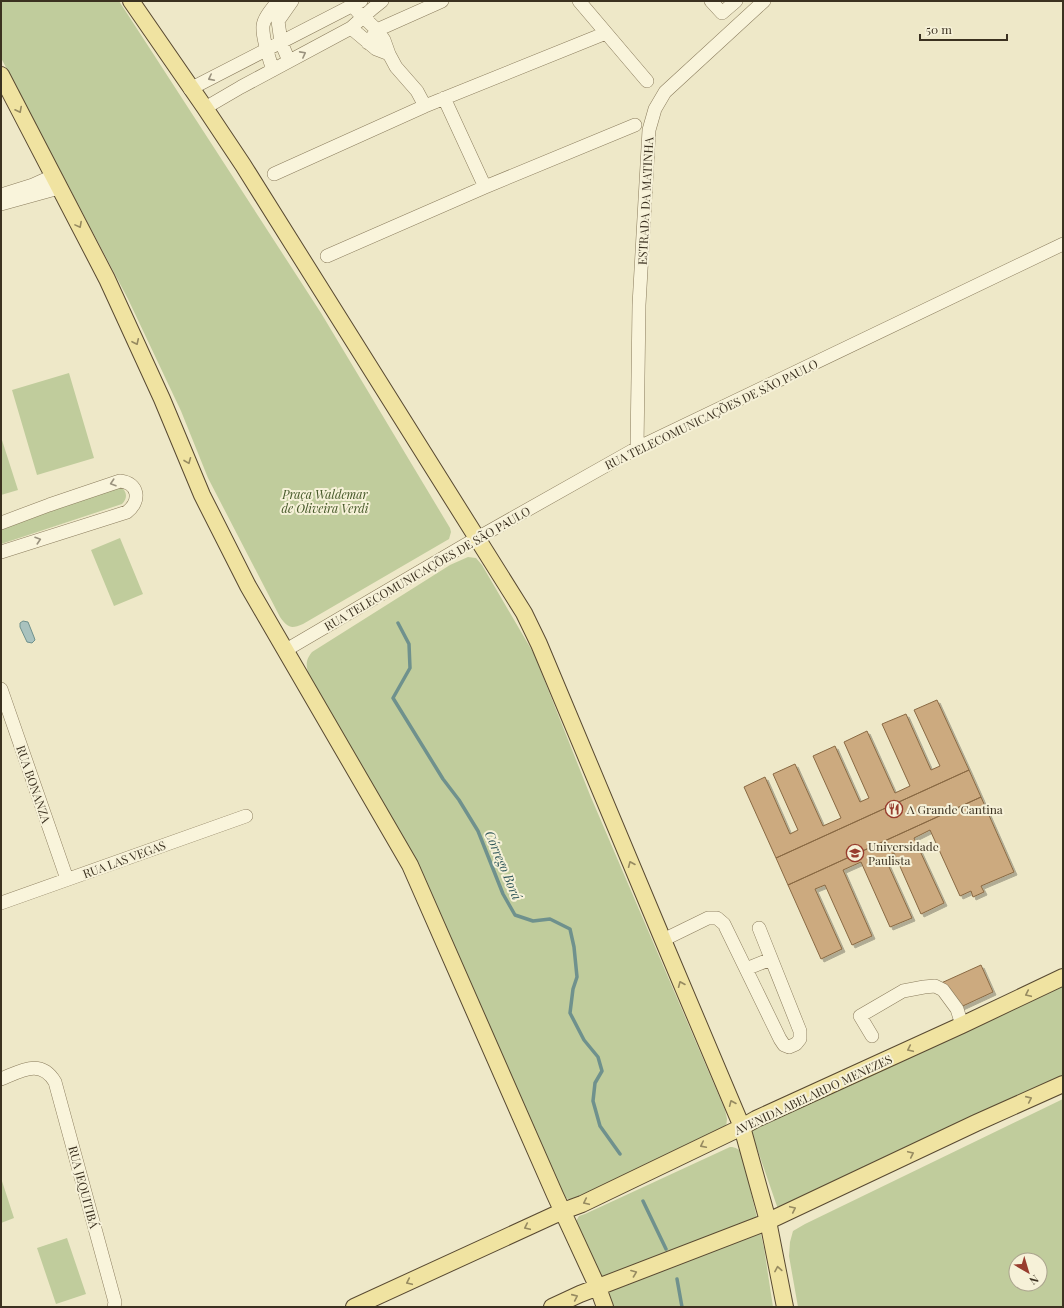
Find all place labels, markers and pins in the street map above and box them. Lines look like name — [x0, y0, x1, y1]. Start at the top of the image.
restaurant icon: A Grande Cantina — [884, 799, 904, 819]
place label: A Grande Cantina — [906, 801, 1003, 817]
place label: Universidade Paulista — [868, 838, 939, 868]
school or university icon: Universidade Paulista — [845, 843, 865, 863]

